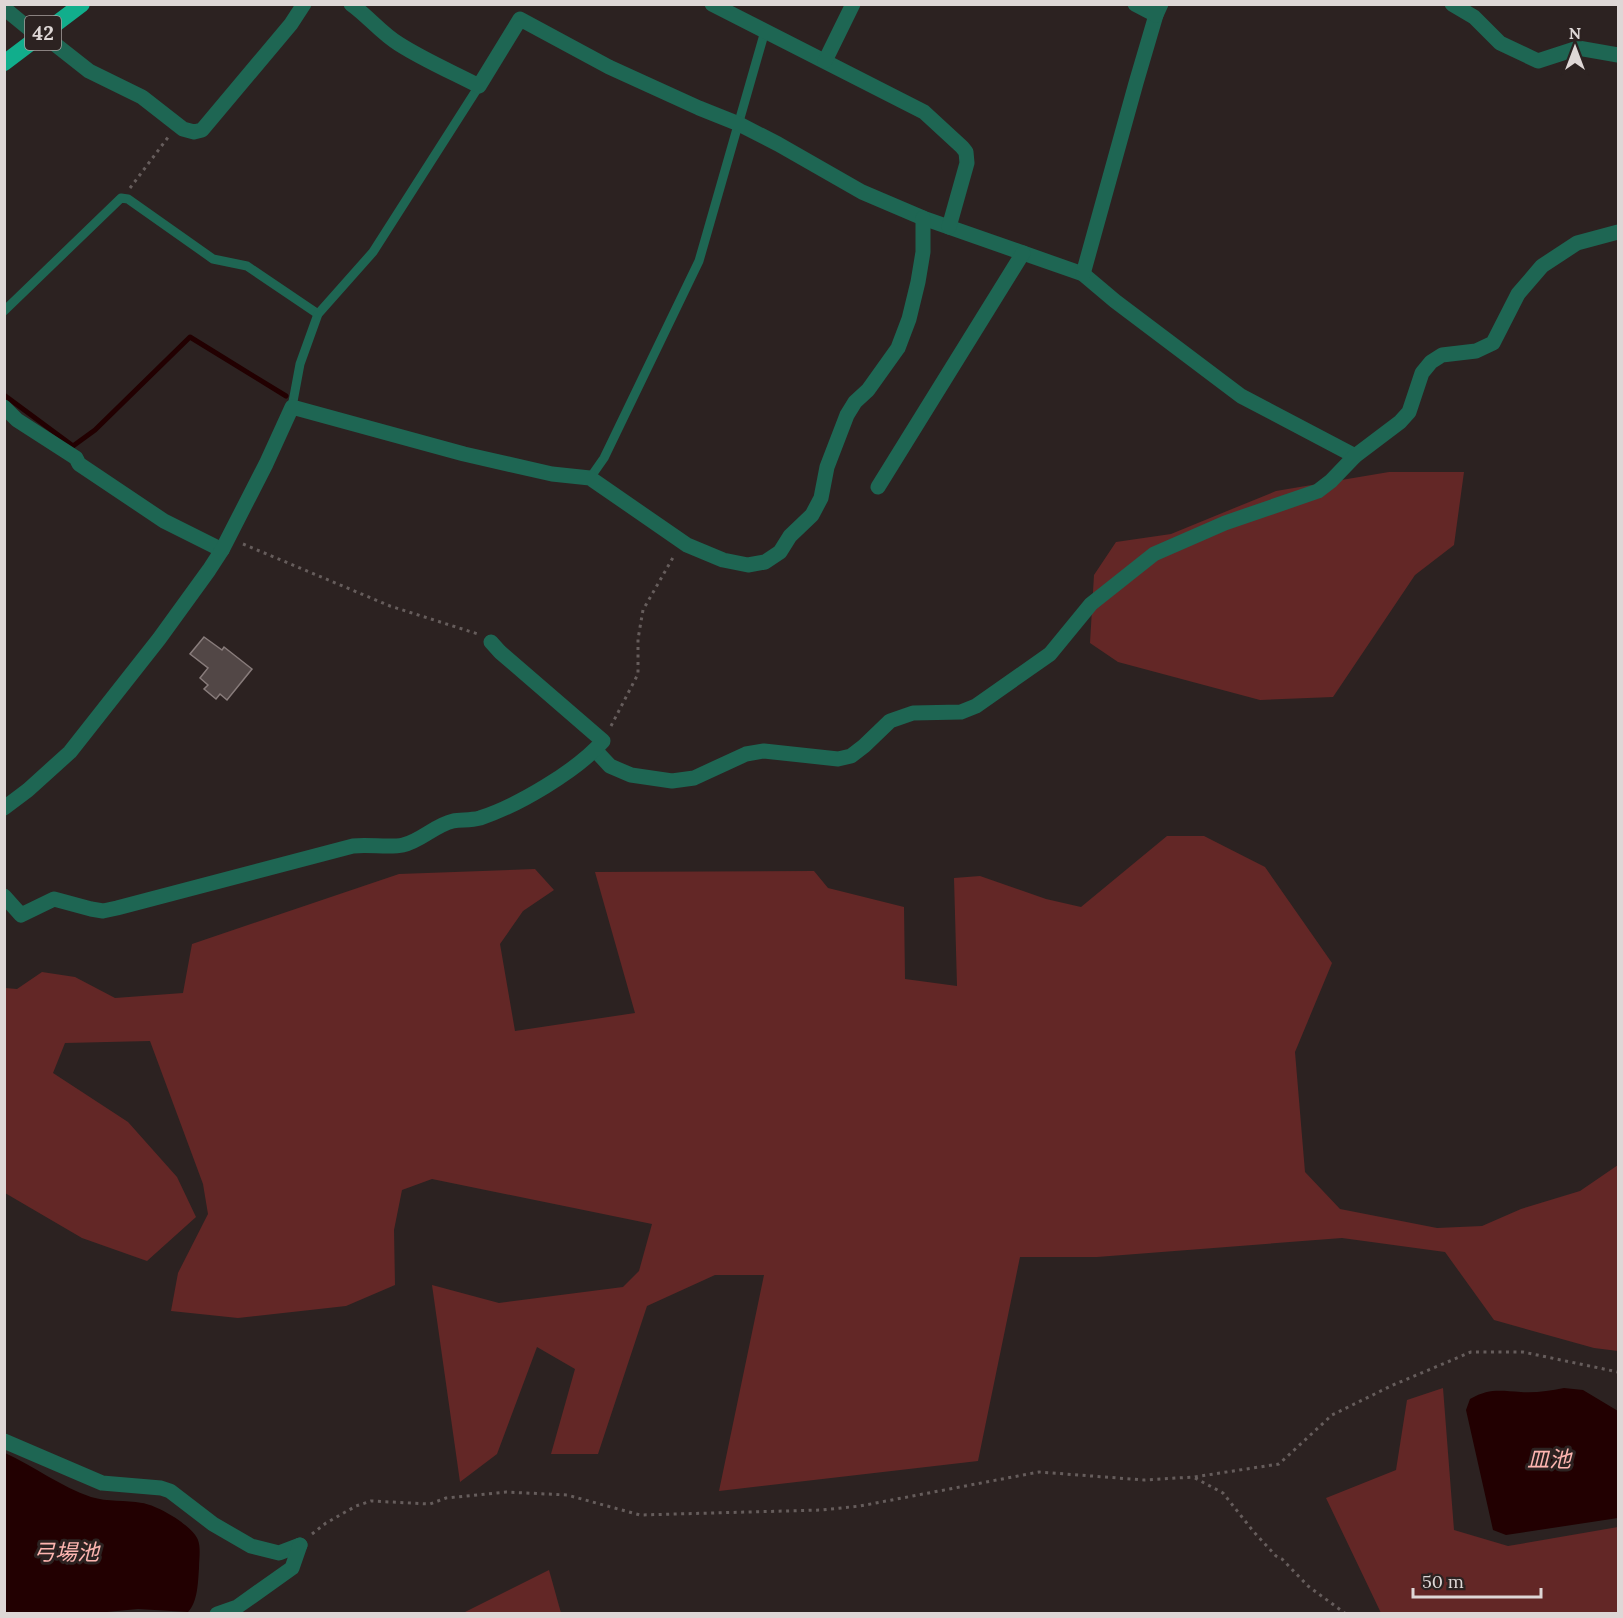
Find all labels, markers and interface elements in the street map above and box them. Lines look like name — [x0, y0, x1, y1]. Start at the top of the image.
road number: 42 — [25, 16, 61, 50]
north arrow — [1545, 18, 1605, 78]
text: N — [1569, 23, 1581, 43]
water label: 皿池 — [1527, 1445, 1573, 1473]
water label: 弓場池 — [33, 1538, 101, 1566]
scale bar — [1413, 1561, 1540, 1599]
text: 50 m — [1422, 1570, 1464, 1593]

